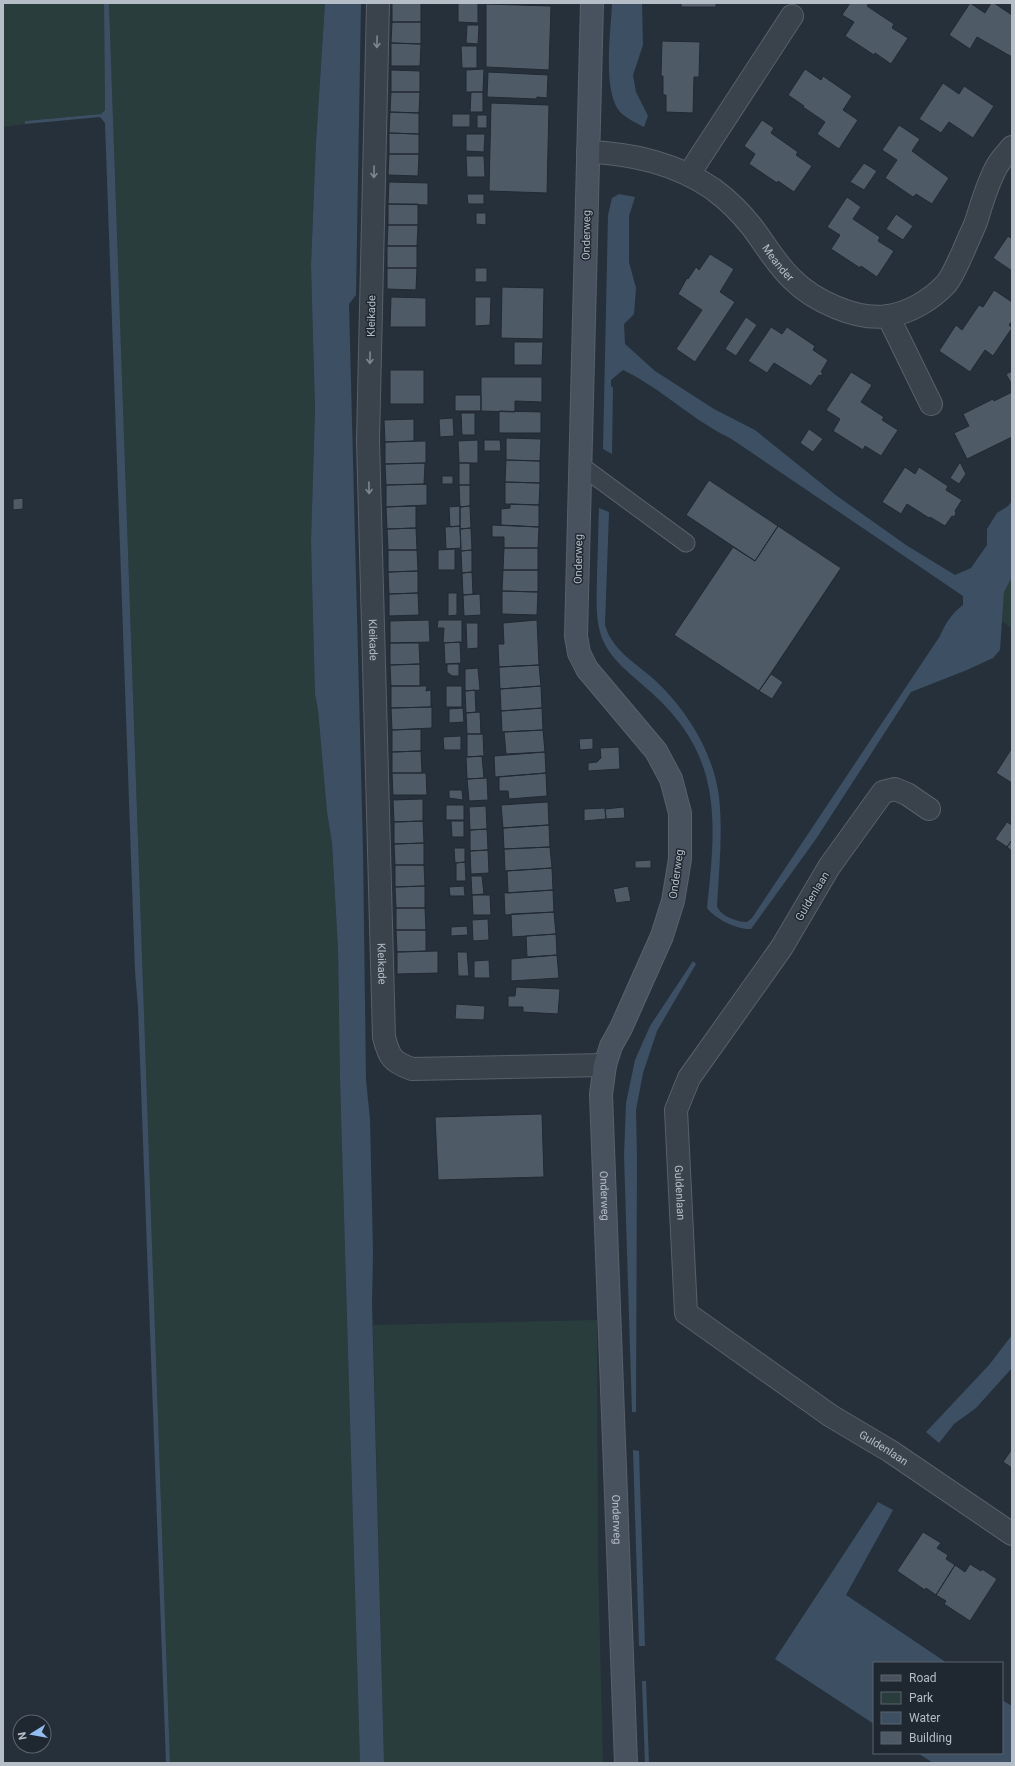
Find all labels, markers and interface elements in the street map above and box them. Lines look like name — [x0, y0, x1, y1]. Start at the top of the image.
one-way arrow — [373, 35, 381, 48]
one-way arrow — [370, 165, 378, 178]
street label: Onderweg — [580, 210, 593, 260]
street label: Meander — [759, 242, 797, 284]
street label: Kleikade — [365, 295, 378, 337]
one-way arrow — [366, 351, 374, 364]
one-way arrow — [366, 481, 373, 494]
street label: Onderweg — [572, 534, 585, 584]
street label: Kleikade — [366, 619, 380, 661]
street label: Onderweg — [667, 849, 686, 900]
street label: Guldenlaan — [793, 869, 832, 923]
street label: Kleikade — [374, 943, 389, 985]
street label: Guldenlaan — [672, 1165, 687, 1220]
street label: Onderweg — [597, 1171, 612, 1221]
street label: Guldenlaan — [857, 1428, 910, 1468]
street label: Onderweg — [609, 1494, 624, 1545]
legend — [873, 1662, 1003, 1754]
text: Road — [909, 1671, 937, 1685]
text: Park — [909, 1691, 934, 1705]
text: Water — [909, 1711, 940, 1725]
north arrow — [12, 1714, 52, 1754]
text: N — [16, 1731, 30, 1741]
text: Building — [909, 1731, 952, 1745]

